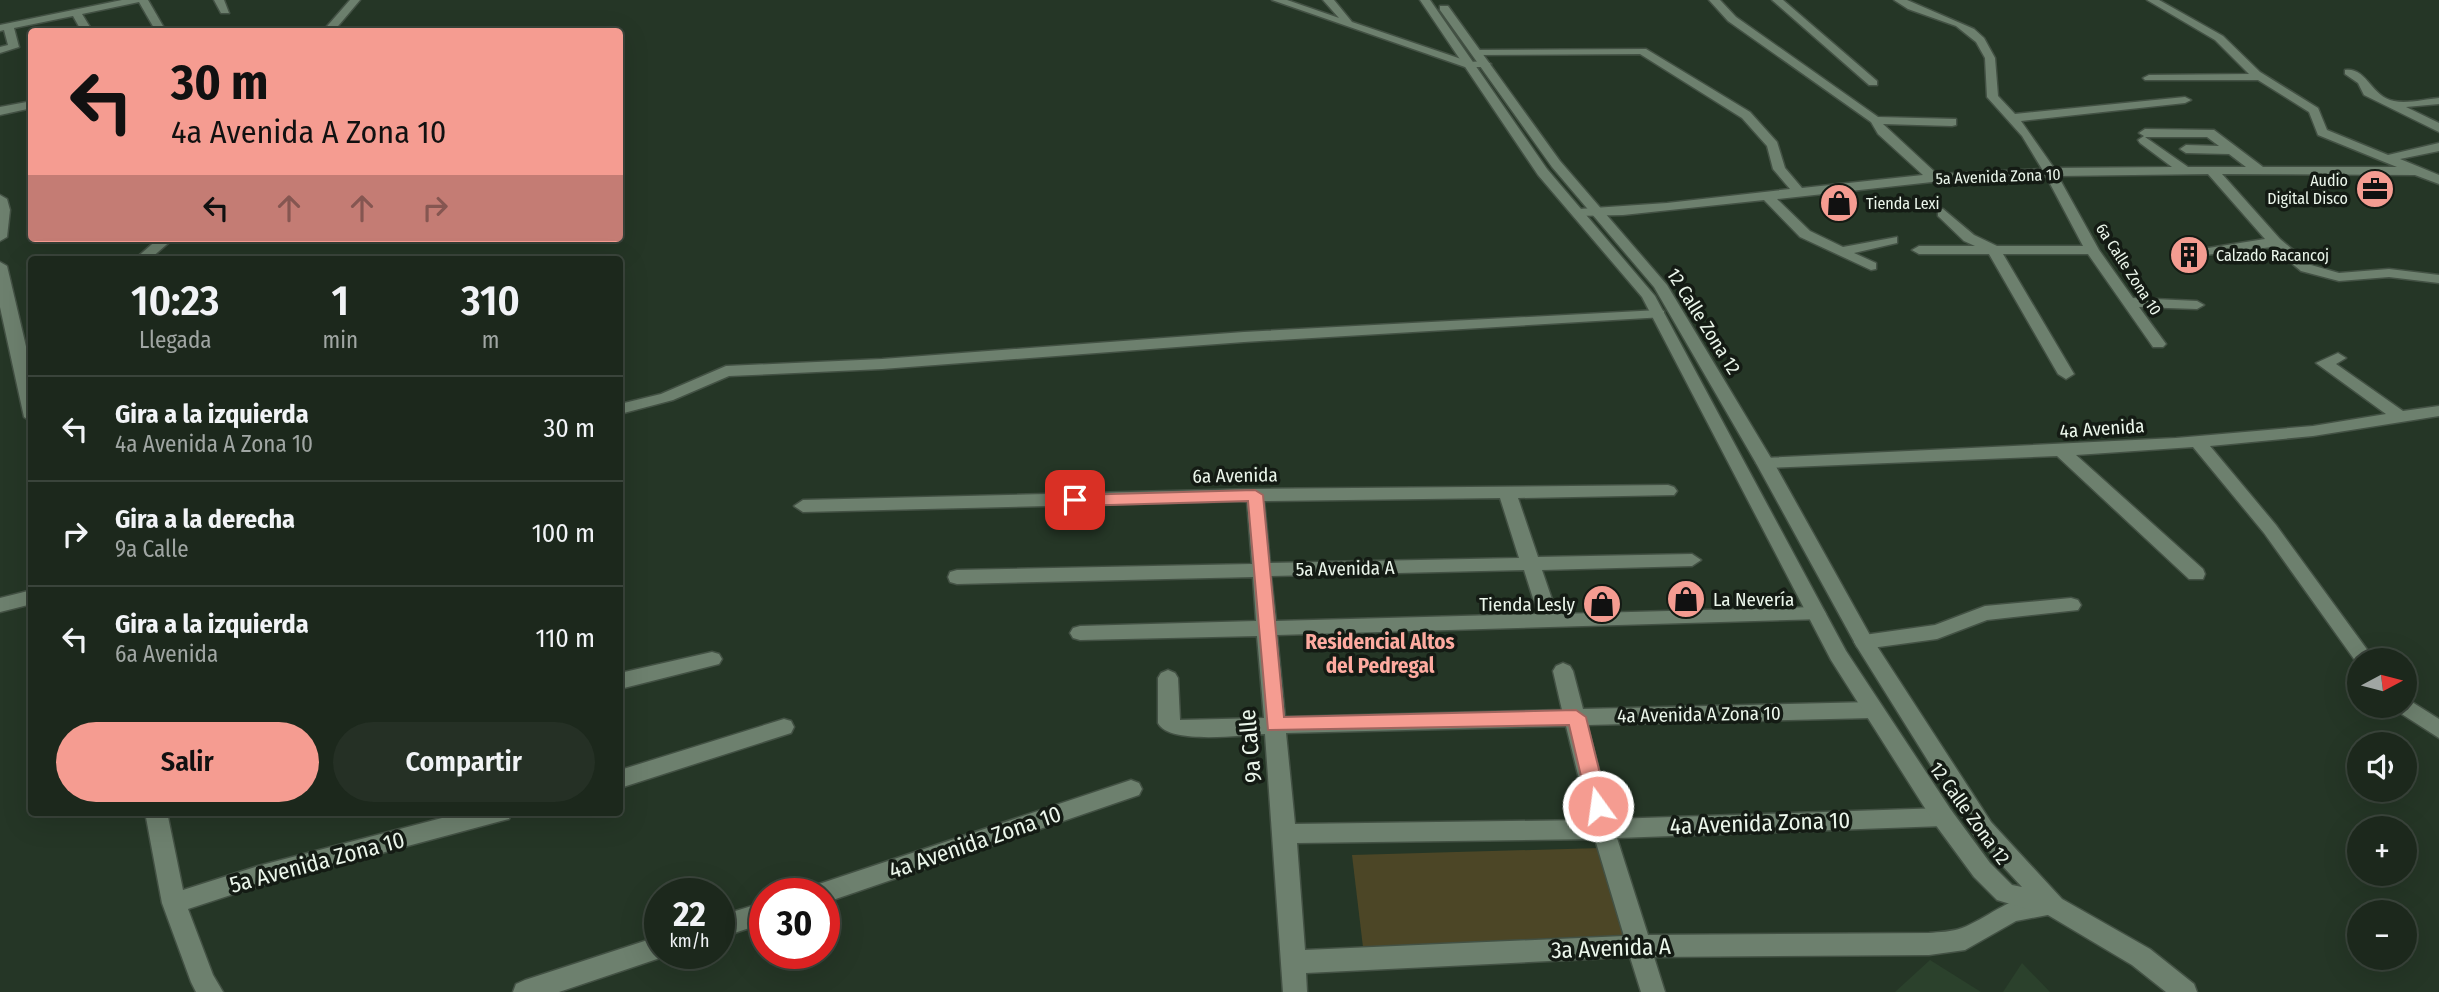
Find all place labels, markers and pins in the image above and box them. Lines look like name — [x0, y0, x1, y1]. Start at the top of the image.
office icon: Audio Digital Disco — [2354, 168, 2396, 210]
place label: Audio Digital Disco — [2267, 171, 2348, 208]
shop icon: Tienda Lexi — [1818, 182, 1860, 224]
place label: Tienda Lexi — [1866, 194, 1940, 213]
building icon: Calzado Racancoj — [2168, 234, 2210, 276]
place label: Calzado Racancoj — [2216, 246, 2329, 265]
pin — [1045, 470, 1105, 530]
shop icon: La Nevería — [1665, 578, 1707, 620]
shop icon: Tienda Lesly — [1581, 583, 1623, 625]
place label: La Nevería — [1713, 588, 1794, 611]
place label: Tienda Lesly — [1479, 593, 1576, 616]

